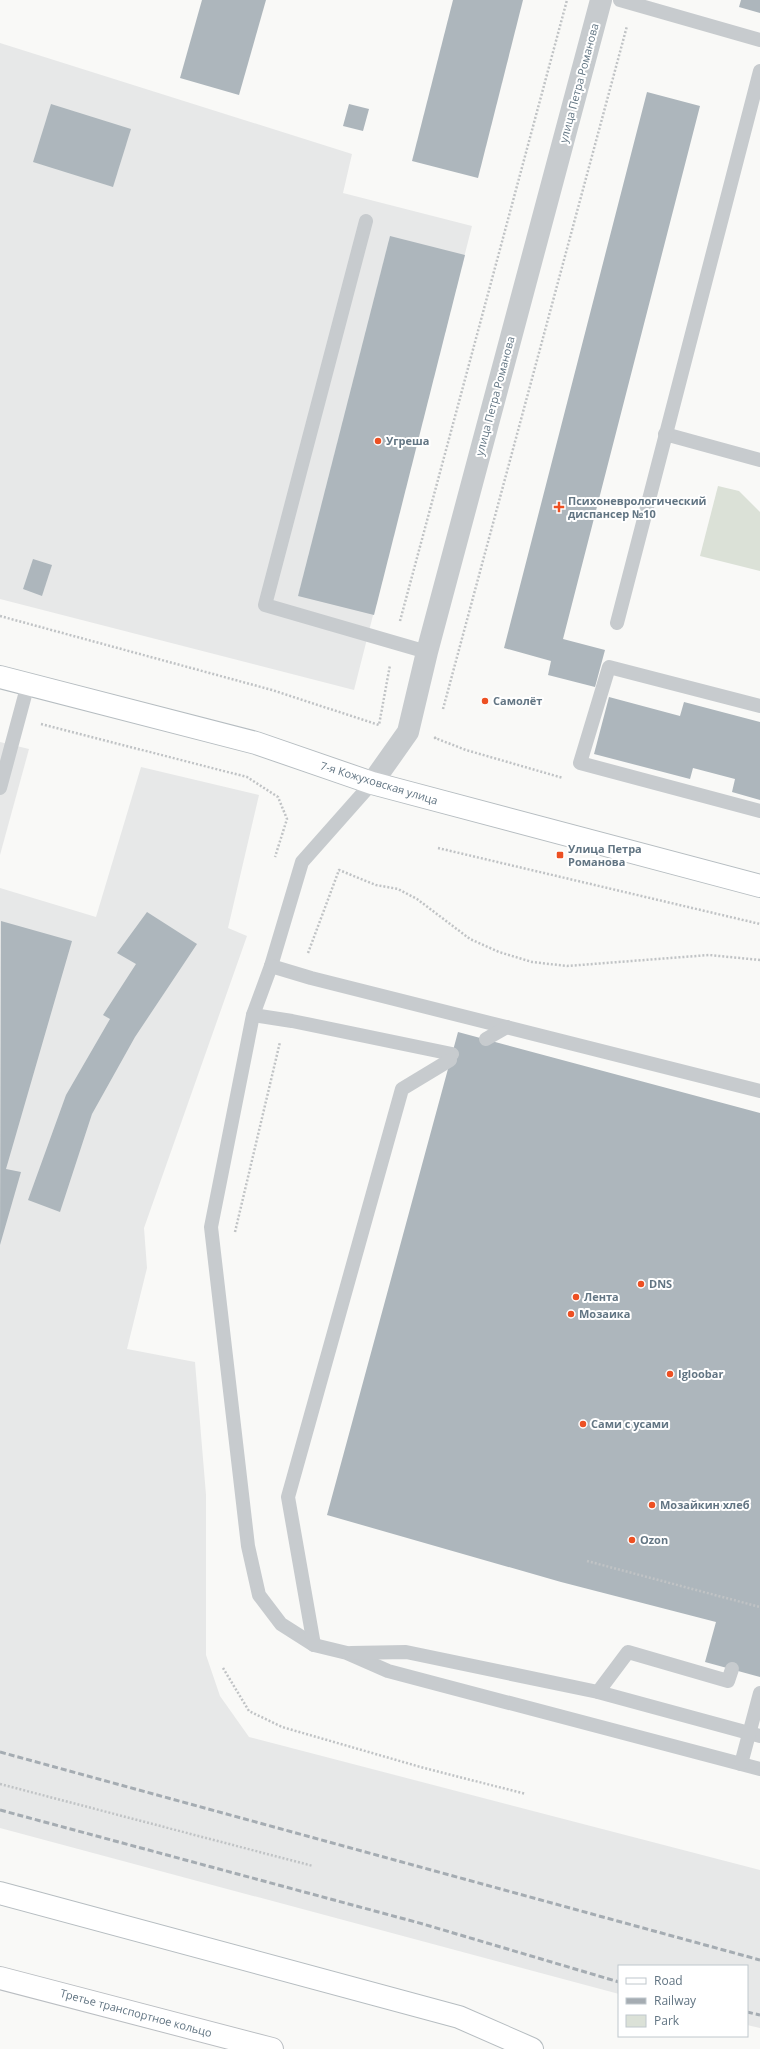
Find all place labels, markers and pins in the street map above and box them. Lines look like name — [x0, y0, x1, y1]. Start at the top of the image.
place label: Угреша — [386, 433, 429, 448]
marker: Угреша — [373, 436, 383, 446]
place label: Психоневрологический диспансер №10 — [568, 493, 707, 521]
marker: Психоневрологический диспансер №10 — [553, 501, 565, 513]
place label: Самолёт — [493, 693, 542, 708]
marker: Самолёт — [480, 696, 490, 706]
place label: Улица Петра Романова — [568, 841, 642, 869]
marker: Улица Петра Романова — [555, 850, 565, 860]
place label: DNS — [649, 1276, 672, 1291]
marker: DNS — [636, 1279, 646, 1289]
place label: Лента — [584, 1289, 619, 1304]
marker: Лента — [571, 1292, 581, 1302]
place label: Мозаика — [579, 1306, 630, 1321]
marker: Мозаика — [566, 1309, 576, 1319]
place label: Igloobar — [678, 1366, 723, 1381]
marker: Igloobar — [665, 1369, 675, 1379]
place label: Сами с усами — [591, 1416, 669, 1431]
marker: Сами с усами — [578, 1419, 588, 1429]
place label: Мозайкин хлеб — [660, 1497, 750, 1512]
marker: Мозайкин хлеб — [647, 1500, 657, 1510]
place label: Ozon — [640, 1532, 668, 1547]
marker: Ozon — [627, 1535, 637, 1545]

